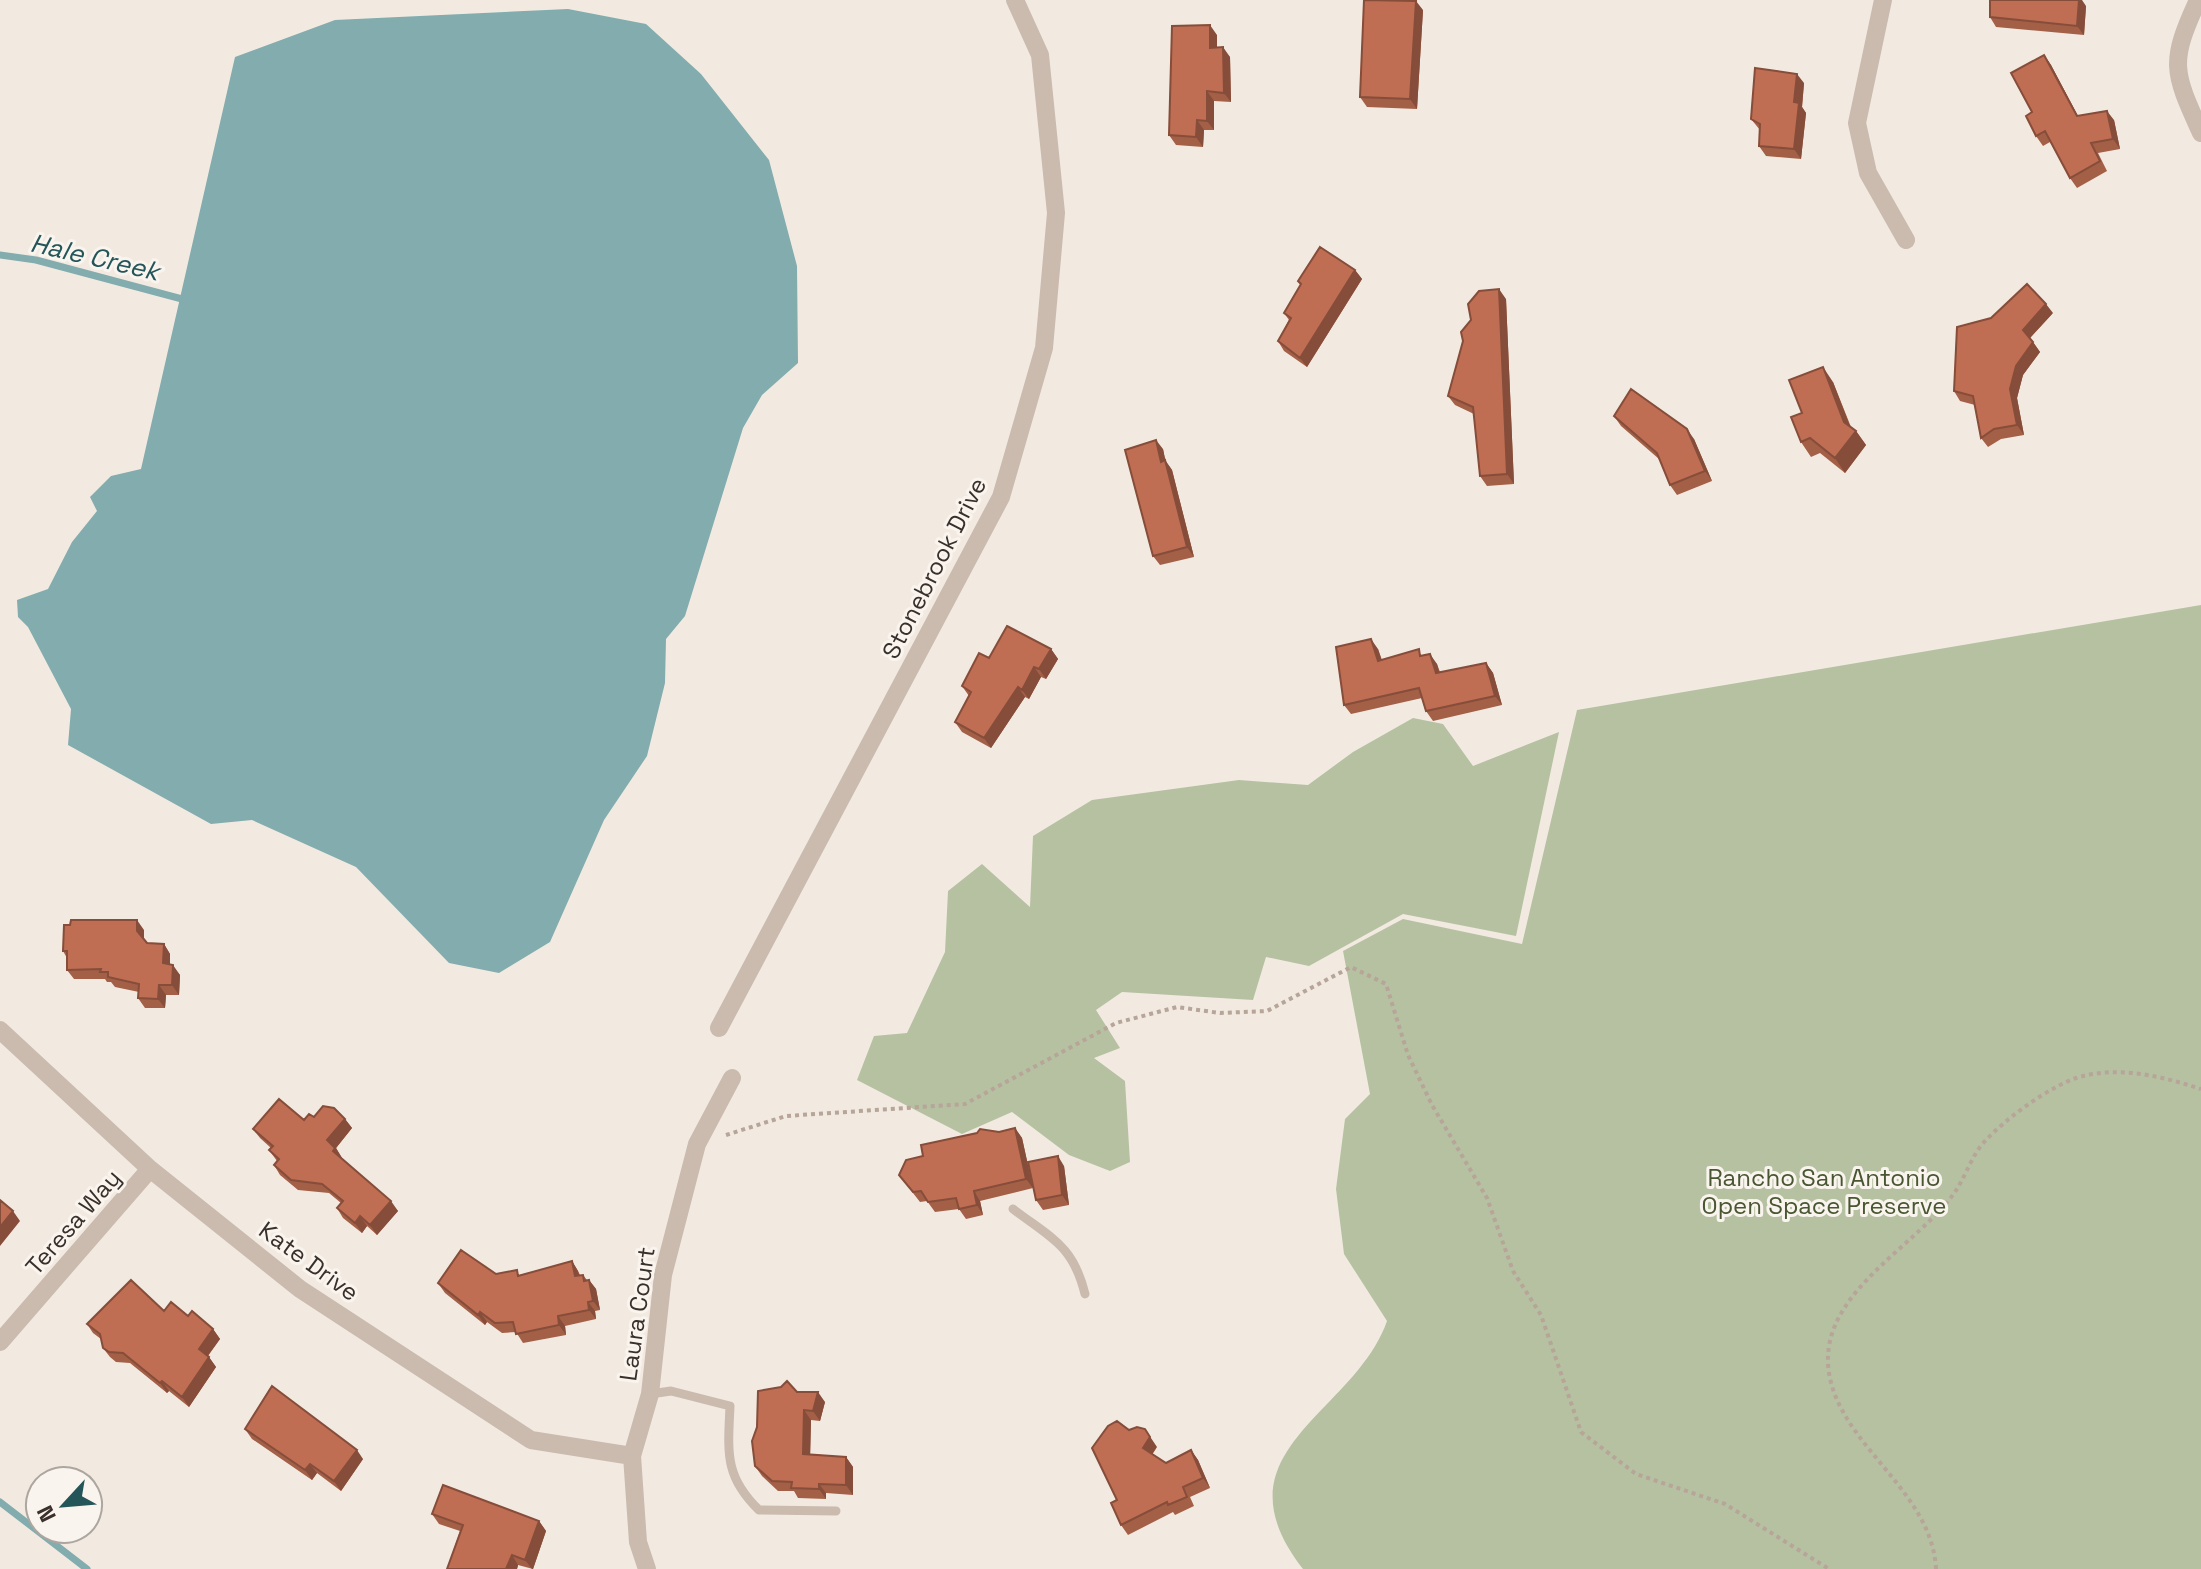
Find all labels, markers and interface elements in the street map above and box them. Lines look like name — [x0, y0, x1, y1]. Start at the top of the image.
water label: Hale Creek — [27, 226, 166, 289]
street label: Stonebrook Drive — [875, 472, 993, 664]
park label: Rancho San Antonio Open Space Preserve — [1702, 1162, 1946, 1221]
street label: Teresa Way — [19, 1163, 127, 1281]
street label: Kate Drive — [253, 1214, 365, 1308]
street label: Laura Court — [612, 1245, 662, 1383]
north arrow — [24, 1465, 104, 1545]
text: N — [30, 1501, 62, 1527]

